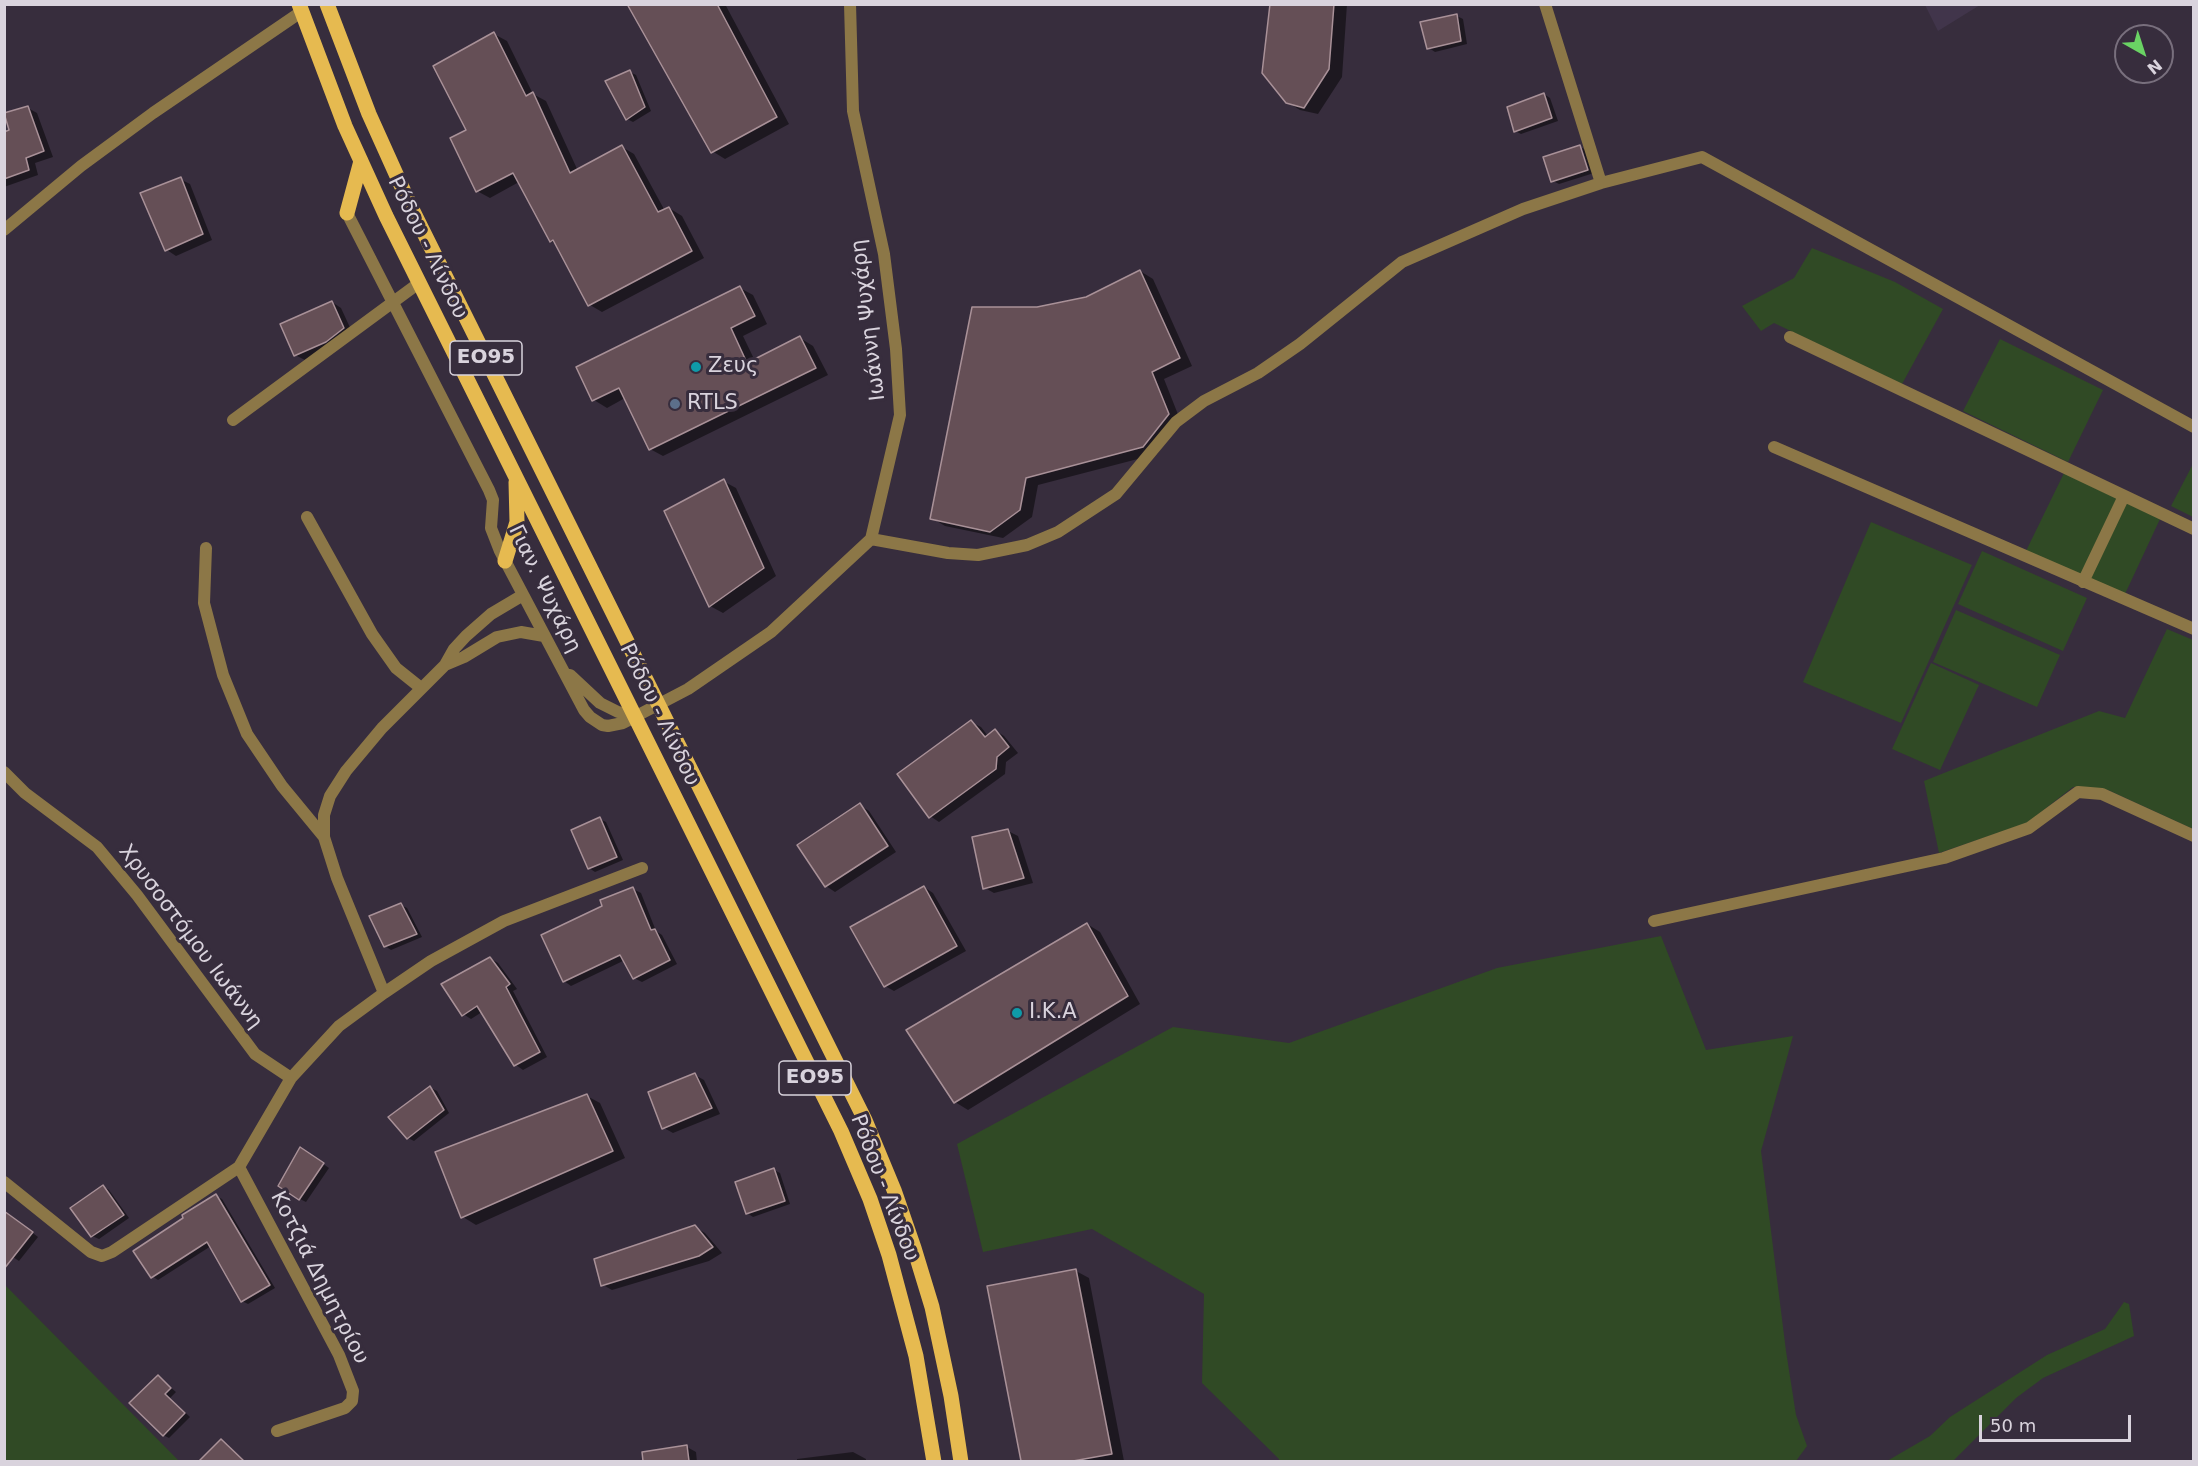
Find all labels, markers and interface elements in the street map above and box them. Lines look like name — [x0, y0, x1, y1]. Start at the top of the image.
north arrow — [2114, 24, 2174, 84]
text: N — [2143, 55, 2166, 78]
street label: Ρόδου - Λίνδου — [382, 173, 472, 323]
street label: Ιωάννη Ψυχάρη — [847, 238, 891, 402]
road number: ΕΟ95 — [450, 341, 522, 375]
place label: Ζευς — [708, 354, 758, 380]
marker: Ζευς — [689, 360, 703, 374]
place label: RTLS — [687, 391, 738, 417]
marker: RTLS — [668, 397, 682, 411]
street label: Γιαν. Ψυχάρη — [502, 521, 586, 657]
street label: Ρόδου - Λίνδου — [614, 640, 704, 790]
street label: Χρυσοστόμου Ιωάννη — [112, 840, 268, 1034]
place label: Ι.Κ.Α — [1029, 1000, 1077, 1026]
marker: Ι.Κ.Α — [1010, 1006, 1024, 1020]
road number: ΕΟ95 — [779, 1061, 851, 1095]
street label: Ρόδου - Λίνδου — [844, 1111, 924, 1265]
street label: Κοτζιά Δημητρίου — [264, 1187, 374, 1369]
scale bar — [1982, 1403, 2134, 1441]
text: 50 m — [1990, 1415, 2036, 1436]

